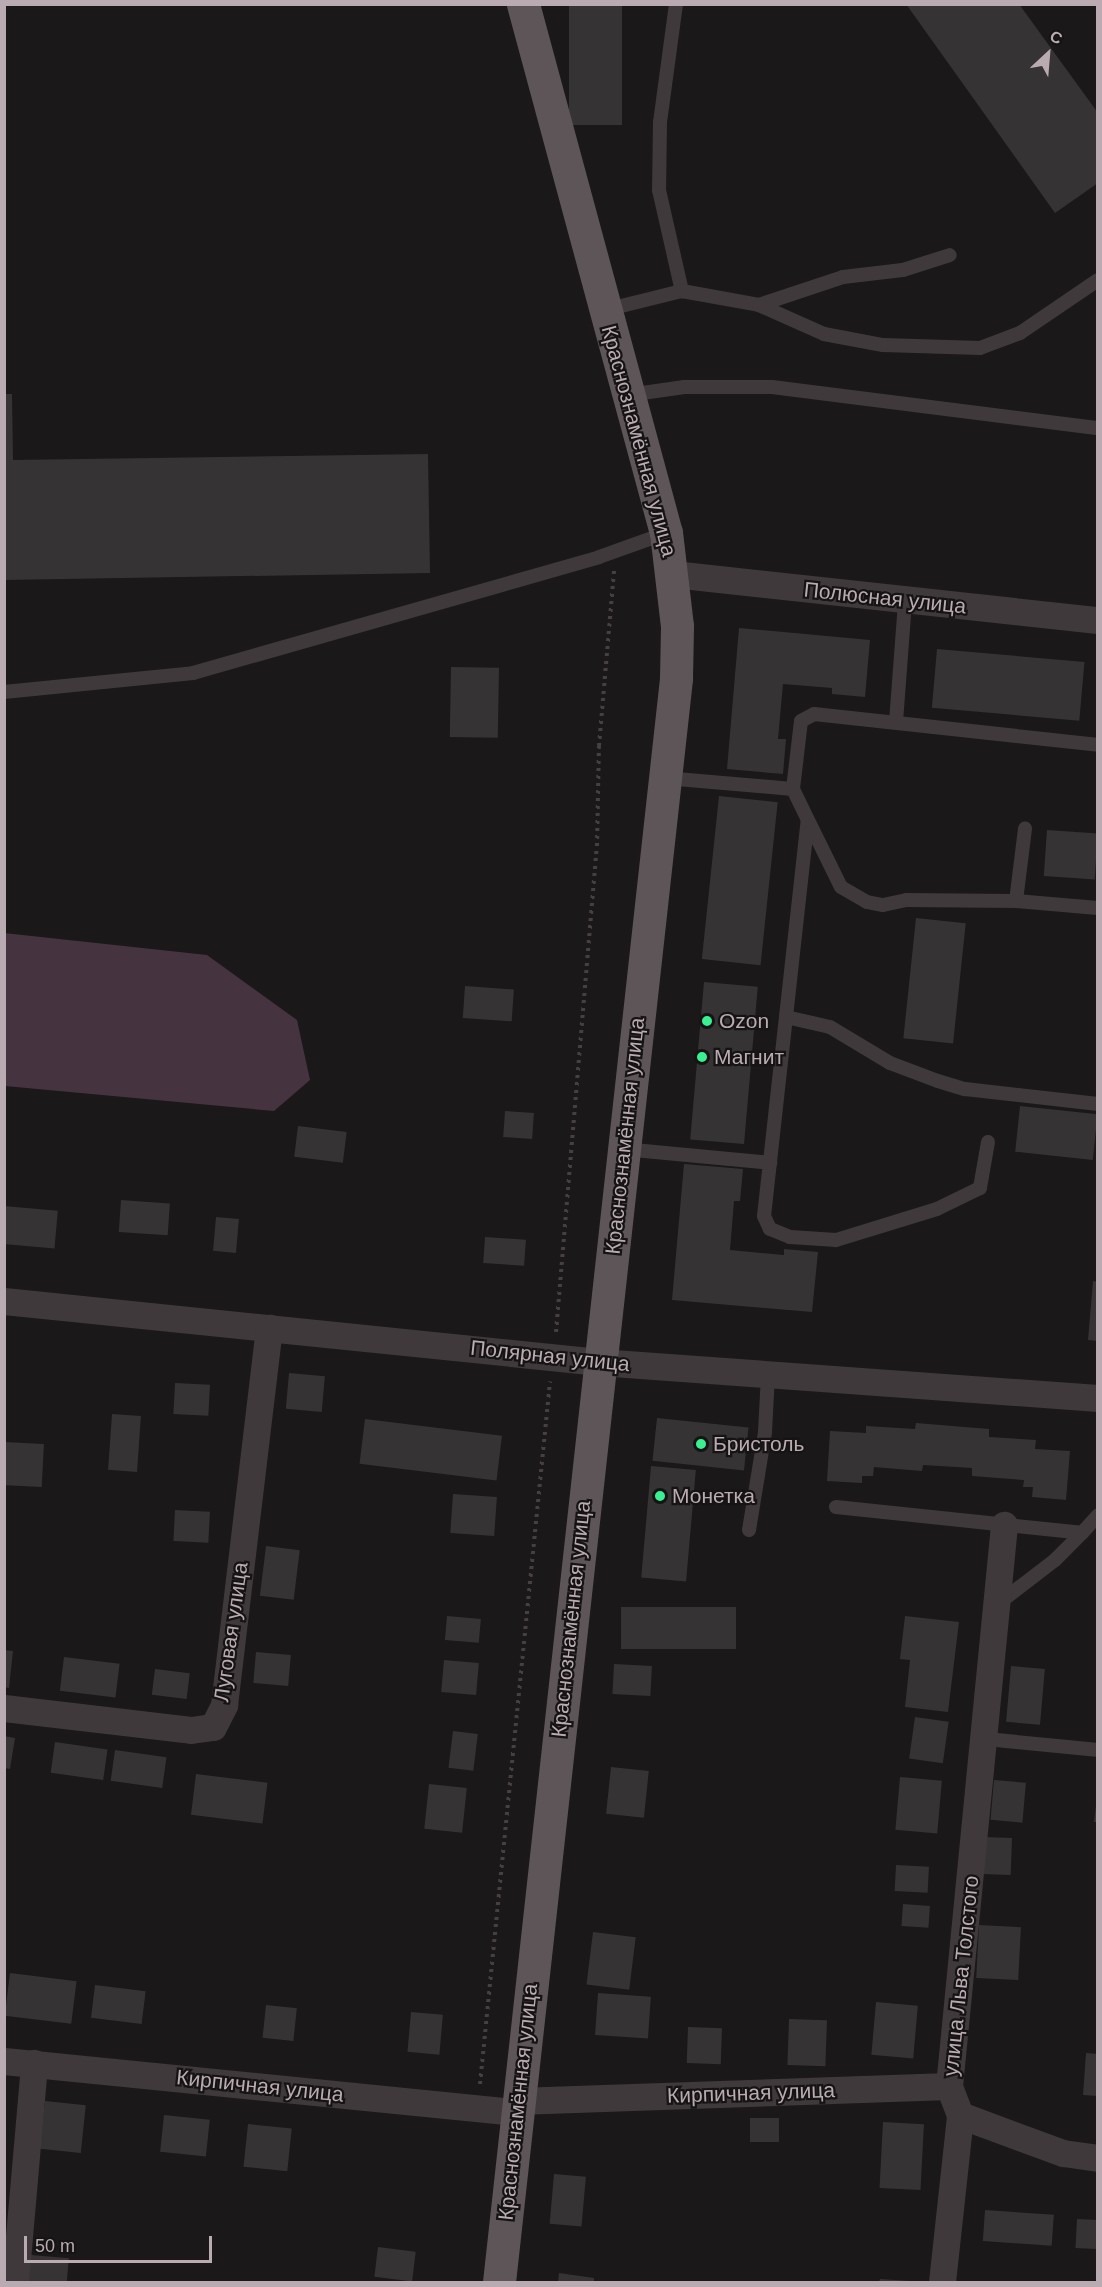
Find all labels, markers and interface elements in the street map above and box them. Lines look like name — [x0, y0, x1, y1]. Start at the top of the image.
north arrow — [1018, 24, 1078, 84]
text: С — [1047, 27, 1065, 48]
street label: Краснознамённая улица — [596, 323, 682, 559]
street label: Полюсная улица — [803, 577, 967, 619]
place label: Ozon — [719, 1008, 769, 1034]
marker: Ozon — [700, 1014, 714, 1028]
street label: Краснознамённая улица — [600, 1016, 650, 1256]
place label: Магнит — [714, 1044, 784, 1070]
marker: Магнит — [695, 1050, 709, 1064]
street label: Полярная улица — [469, 1335, 631, 1377]
place label: Бристоль — [713, 1431, 804, 1457]
marker: Бристоль — [694, 1437, 708, 1451]
place label: Монетка — [672, 1483, 755, 1509]
marker: Монетка — [653, 1489, 667, 1503]
street label: Краснознамённая улица — [546, 1499, 596, 1739]
street label: Луговая улица — [209, 1560, 253, 1704]
street label: улица Льва Толстого — [938, 1874, 984, 2078]
street label: Краснознамённая улица — [493, 1982, 543, 2222]
street label: Кирпичная улица — [175, 2065, 345, 2107]
street label: Кирпичная улица — [667, 2077, 835, 2109]
scale bar — [27, 2224, 214, 2262]
text: 50 m — [35, 2236, 75, 2256]

